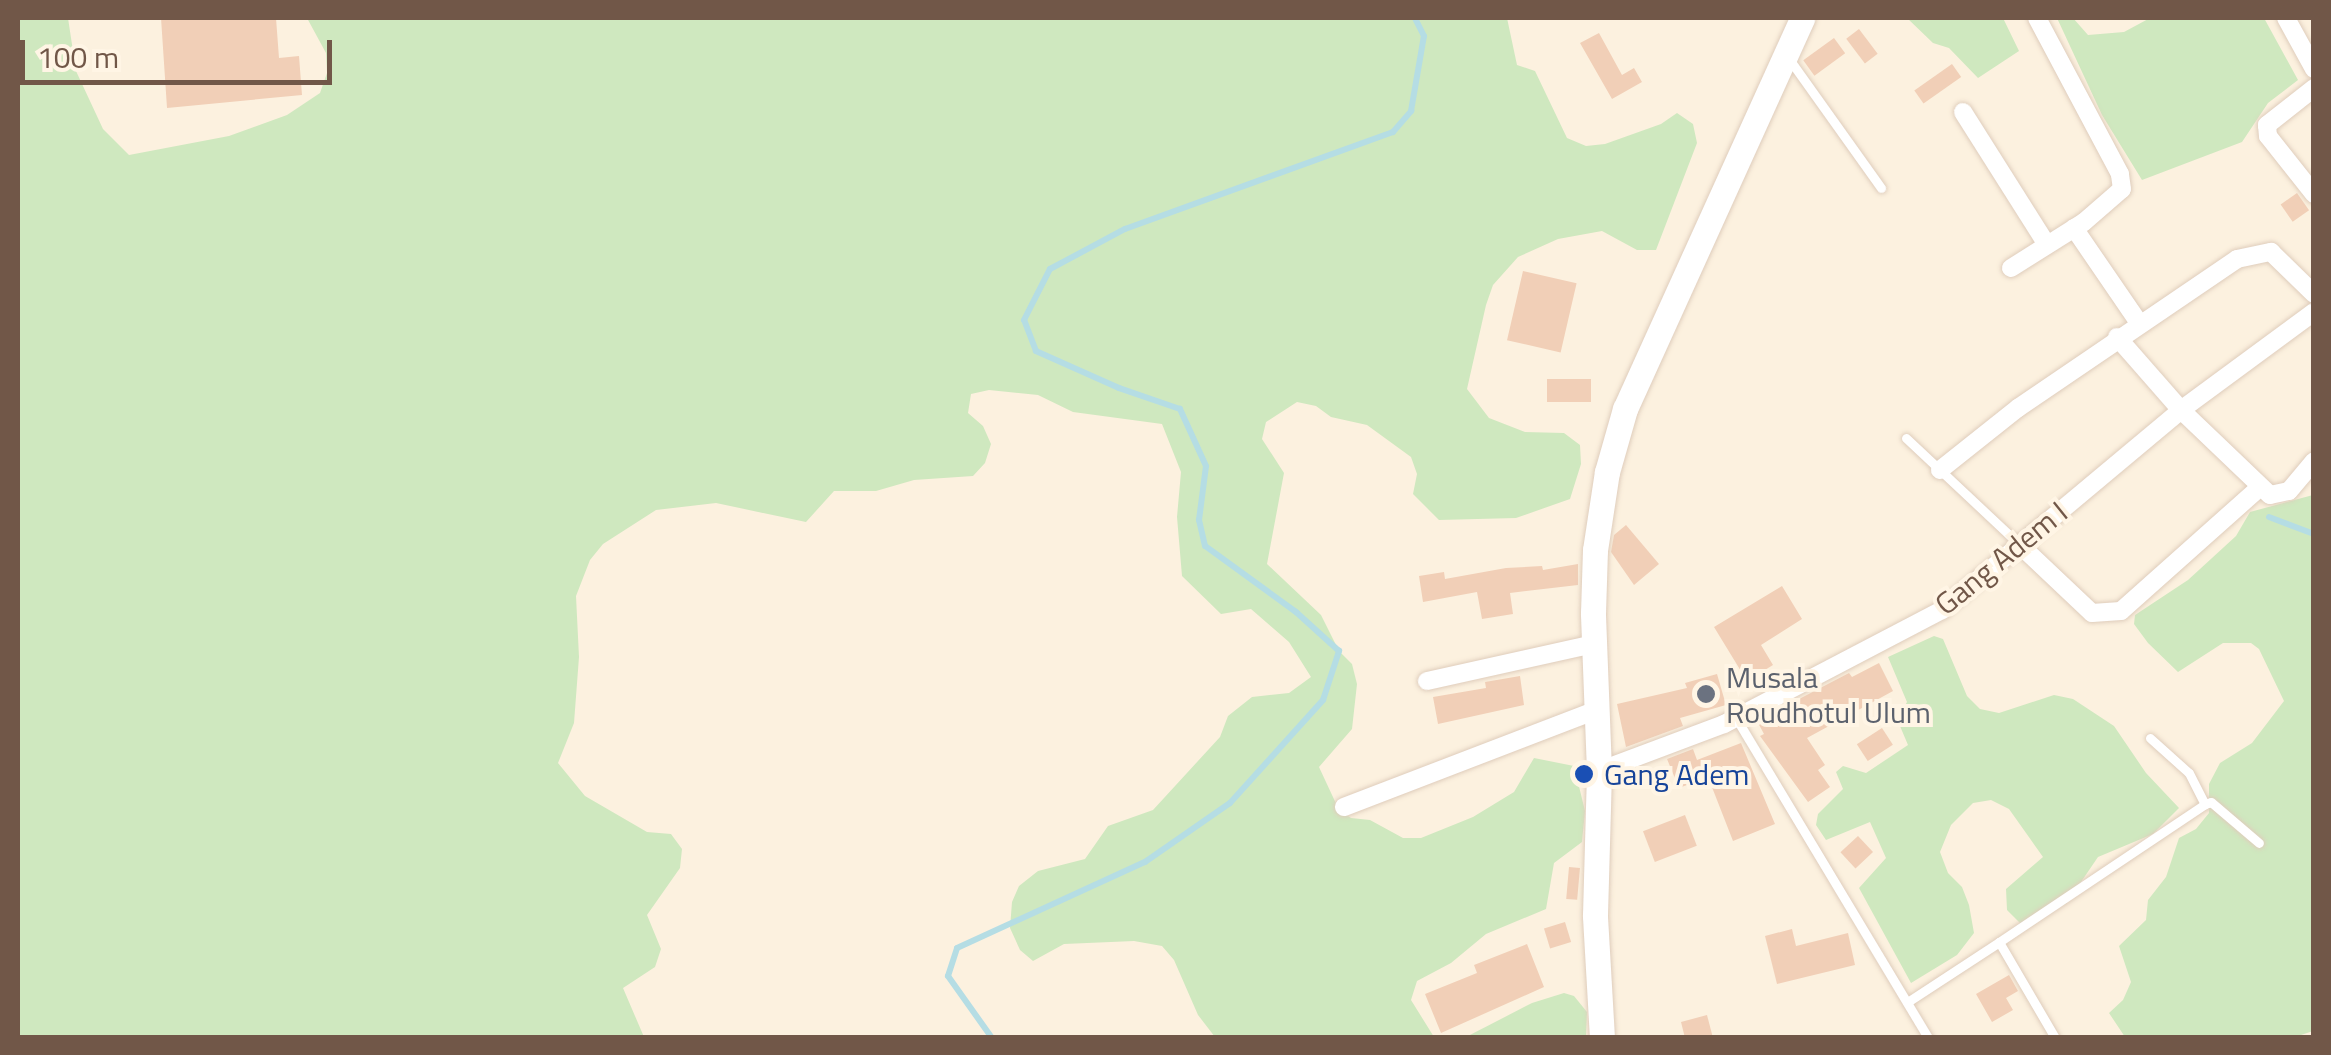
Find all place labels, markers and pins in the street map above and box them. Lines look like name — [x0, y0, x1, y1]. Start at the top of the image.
place label: Musala Roudhotul Ulum — [1726, 659, 1931, 730]
marker: Musala Roudhotul Ulum — [1695, 683, 1717, 705]
place label: Gang Adem — [1604, 756, 1749, 792]
marker: Gang Adem — [1573, 763, 1595, 785]

